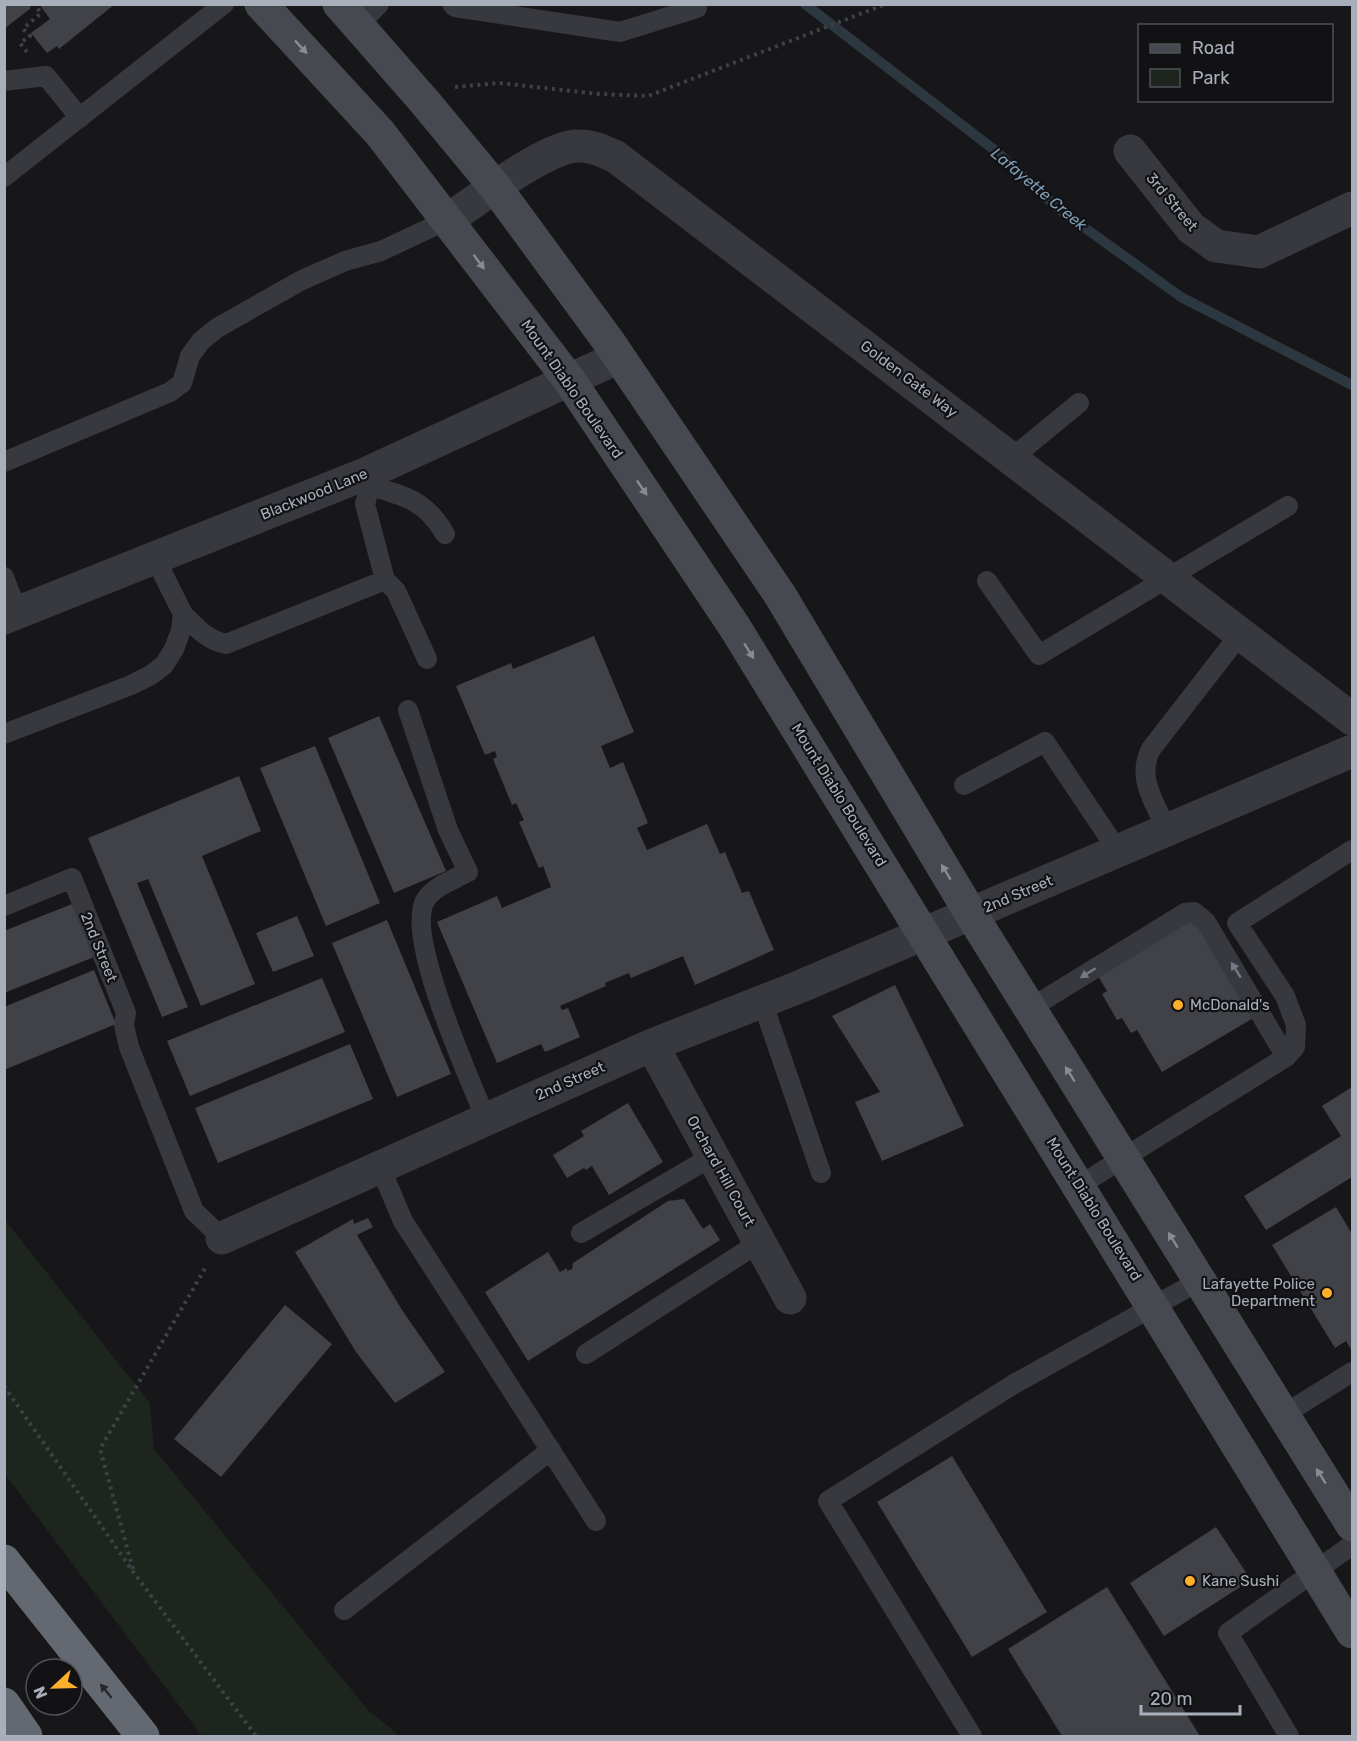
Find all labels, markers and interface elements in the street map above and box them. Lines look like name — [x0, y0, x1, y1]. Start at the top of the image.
legend — [1138, 24, 1333, 102]
text: Road — [1192, 37, 1235, 59]
one-way arrow — [294, 40, 308, 55]
text: Park — [1192, 67, 1230, 89]
water label: Lafayette Creek — [987, 143, 1091, 235]
street label: 3rd Street — [1142, 169, 1202, 235]
one-way arrow — [473, 254, 485, 269]
street label: Mount Diablo Boulevard — [517, 316, 627, 462]
street label: Golden Gate Way — [857, 337, 961, 421]
street label: Blackwood Lane — [258, 464, 370, 524]
one-way arrow — [636, 480, 647, 496]
one-way arrow — [744, 643, 755, 659]
street label: Mount Diablo Boulevard — [788, 720, 890, 870]
one-way arrow — [941, 863, 951, 880]
street label: 2nd Street — [980, 871, 1056, 917]
street label: 2nd Street — [77, 909, 121, 985]
one-way arrow — [1230, 962, 1241, 978]
one-way arrow — [1080, 967, 1096, 978]
place label: McDonald's — [1190, 996, 1270, 1014]
marker: McDonald's — [1171, 998, 1185, 1012]
street label: 2nd Street — [533, 1058, 608, 1104]
one-way arrow — [1064, 1066, 1075, 1082]
street label: Orchard Hill Court — [683, 1112, 759, 1230]
street label: Mount Diablo Boulevard — [1043, 1134, 1145, 1284]
one-way arrow — [1167, 1232, 1178, 1248]
place label: Lafayette Police Department — [1202, 1275, 1315, 1310]
marker: Lafayette Police Department — [1320, 1286, 1334, 1300]
one-way arrow — [1316, 1468, 1327, 1484]
place label: Kane Sushi — [1202, 1572, 1279, 1590]
marker: Kane Sushi — [1183, 1574, 1197, 1588]
north arrow — [24, 1657, 84, 1717]
scale bar — [1141, 1678, 1240, 1716]
text: N — [30, 1684, 52, 1701]
one-way arrow — [100, 1684, 113, 1699]
text: 20 m — [1150, 1688, 1192, 1710]

